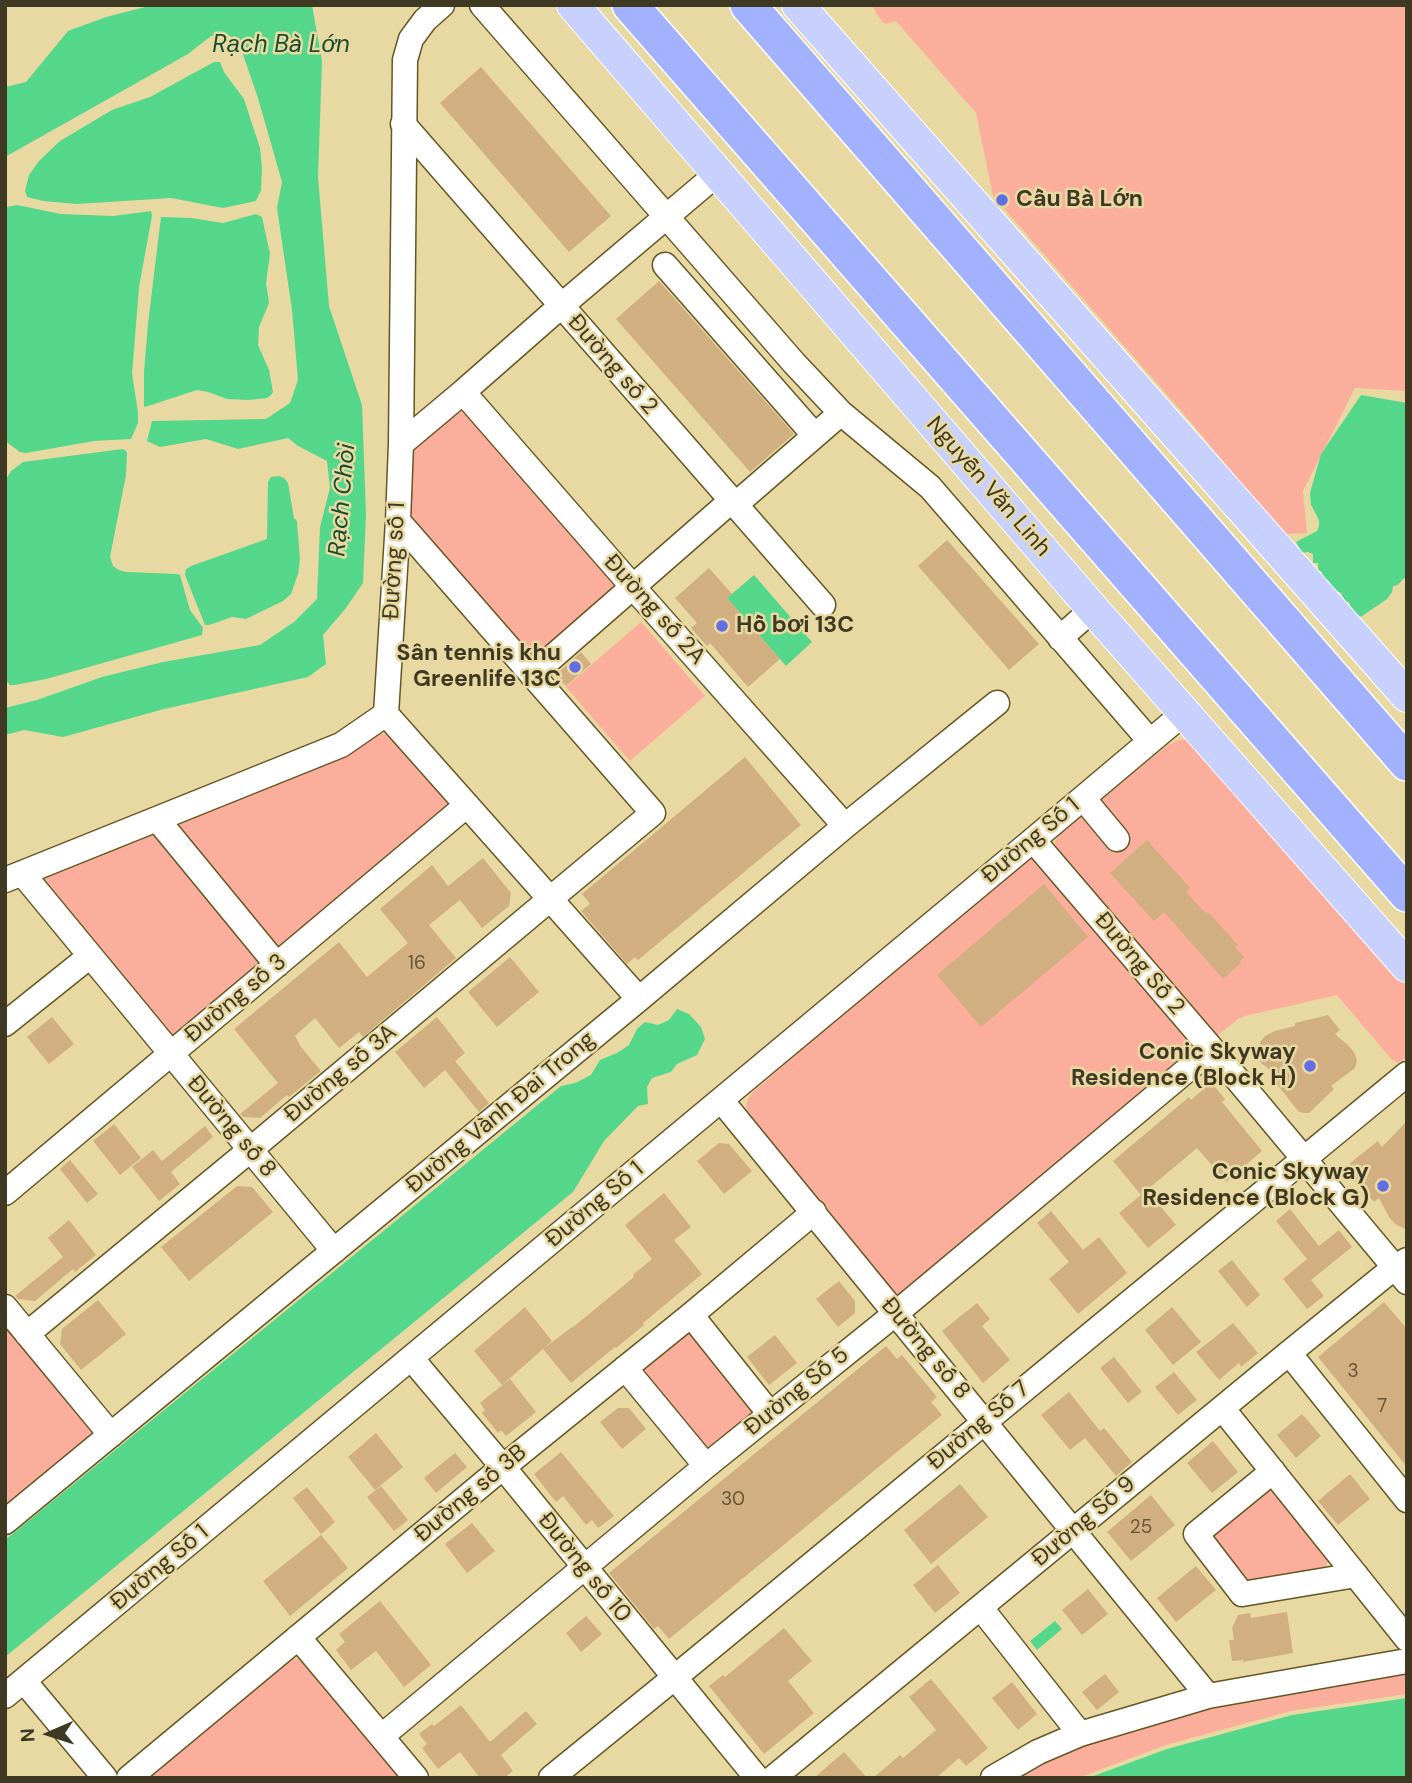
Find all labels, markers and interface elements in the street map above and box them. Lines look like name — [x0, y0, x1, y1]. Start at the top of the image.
water label: Rạch Bà Lớn — [212, 32, 350, 60]
place label: Cầu Bà Lớn — [1016, 186, 1143, 214]
marker: Cầu Bà Lớn — [994, 192, 1010, 208]
street label: Đường số 2 — [561, 309, 663, 421]
street label: Nguyễn Văn Linh — [920, 412, 1056, 562]
water label: Rạch Chòi — [324, 442, 362, 558]
street label: Đường số 1 — [378, 502, 412, 620]
street label: Đường số 2A — [597, 549, 711, 671]
place label: Hồ bơi 13C — [736, 612, 854, 640]
marker: Hồ bơi 13C — [714, 618, 730, 634]
place label: Sân tennis khu Greenlife 13C — [397, 640, 561, 694]
marker: Sân tennis khu Greenlife 13C — [567, 659, 583, 675]
street label: Đường Số 1 — [976, 792, 1086, 890]
street label: Đường Số 2 — [1088, 907, 1190, 1021]
street label: Đường số 3 — [180, 949, 292, 1049]
house number: 16 — [408, 953, 426, 975]
street label: Đường số 3A — [279, 1019, 403, 1129]
street label: Đường Vành Đai Trong — [401, 1026, 601, 1200]
place label: Conic Skyway Residence (Block H) — [1071, 1039, 1296, 1093]
marker: Conic Skyway Residence (Block H) — [1302, 1058, 1318, 1074]
street label: Đường số 8 — [181, 1071, 281, 1183]
street label: Đường Số 1 — [540, 1156, 650, 1254]
place label: Conic Skyway Residence (Block G) — [1142, 1159, 1369, 1213]
marker: Conic Skyway Residence (Block G) — [1375, 1178, 1391, 1194]
street label: Đường số 8 — [875, 1293, 975, 1405]
street label: Đường Số 5 — [739, 1342, 855, 1442]
house number: 3 — [1347, 1361, 1359, 1383]
street label: Đường Số 7 — [923, 1375, 1035, 1477]
house number: 7 — [1377, 1396, 1387, 1418]
street label: Đường số 3B — [409, 1439, 533, 1549]
street label: Đường Số 9 — [1027, 1471, 1141, 1573]
house number: 30 — [721, 1489, 745, 1511]
street label: Đường số 10 — [531, 1508, 637, 1628]
house number: 25 — [1130, 1517, 1152, 1539]
street label: Đường Số 1 — [105, 1519, 215, 1617]
north arrow — [14, 1699, 84, 1769]
text: N — [15, 1728, 40, 1743]

